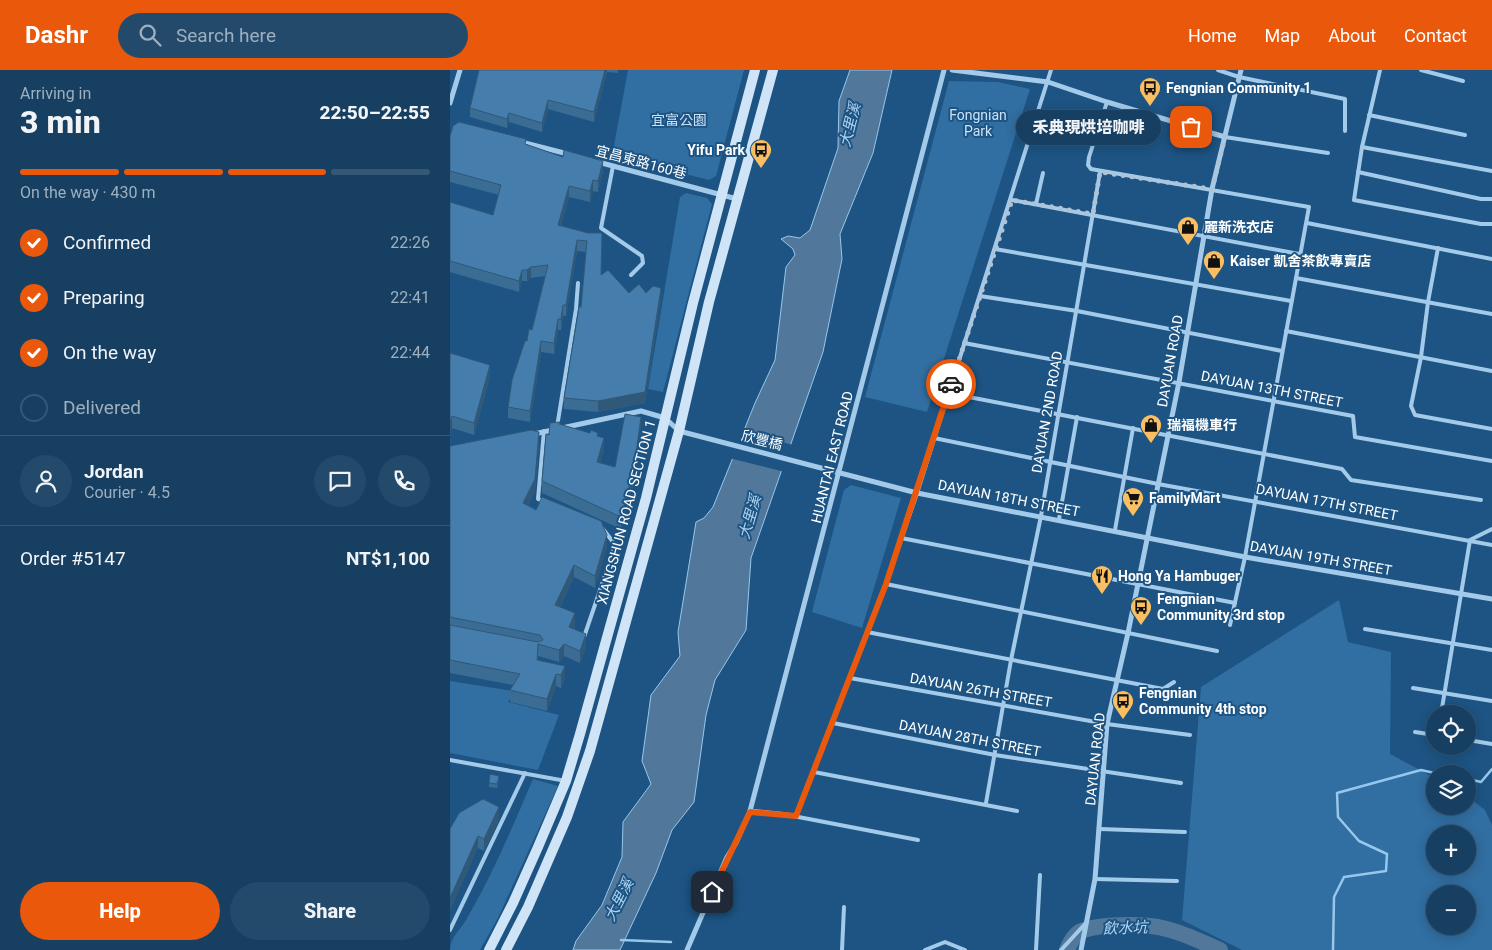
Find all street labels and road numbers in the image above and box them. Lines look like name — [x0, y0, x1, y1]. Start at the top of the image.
street label: 宜昌東路160巷 — [594, 142, 688, 182]
street label: DAYUAN ROAD — [1154, 314, 1186, 408]
street label: DAYUAN 2ND ROAD — [1028, 350, 1066, 474]
street label: DAYUAN 13TH STREET — [1200, 367, 1345, 411]
street label: HUANTAI EAST ROAD — [808, 389, 856, 525]
street label: XIANGSHUN ROAD SECTION 1 — [594, 418, 658, 606]
street label: 欣豐橋 — [740, 427, 784, 453]
street label: DAYUAN 18TH STREET — [937, 476, 1082, 520]
street label: DAYUAN 17TH STREET — [1255, 480, 1400, 524]
street label: DAYUAN 19TH STREET — [1249, 538, 1394, 578]
street label: DAYUAN 26TH STREET — [909, 670, 1054, 710]
street label: DAYUAN ROAD — [1082, 712, 1108, 806]
street label: DAYUAN 28TH STREET — [898, 716, 1043, 760]

